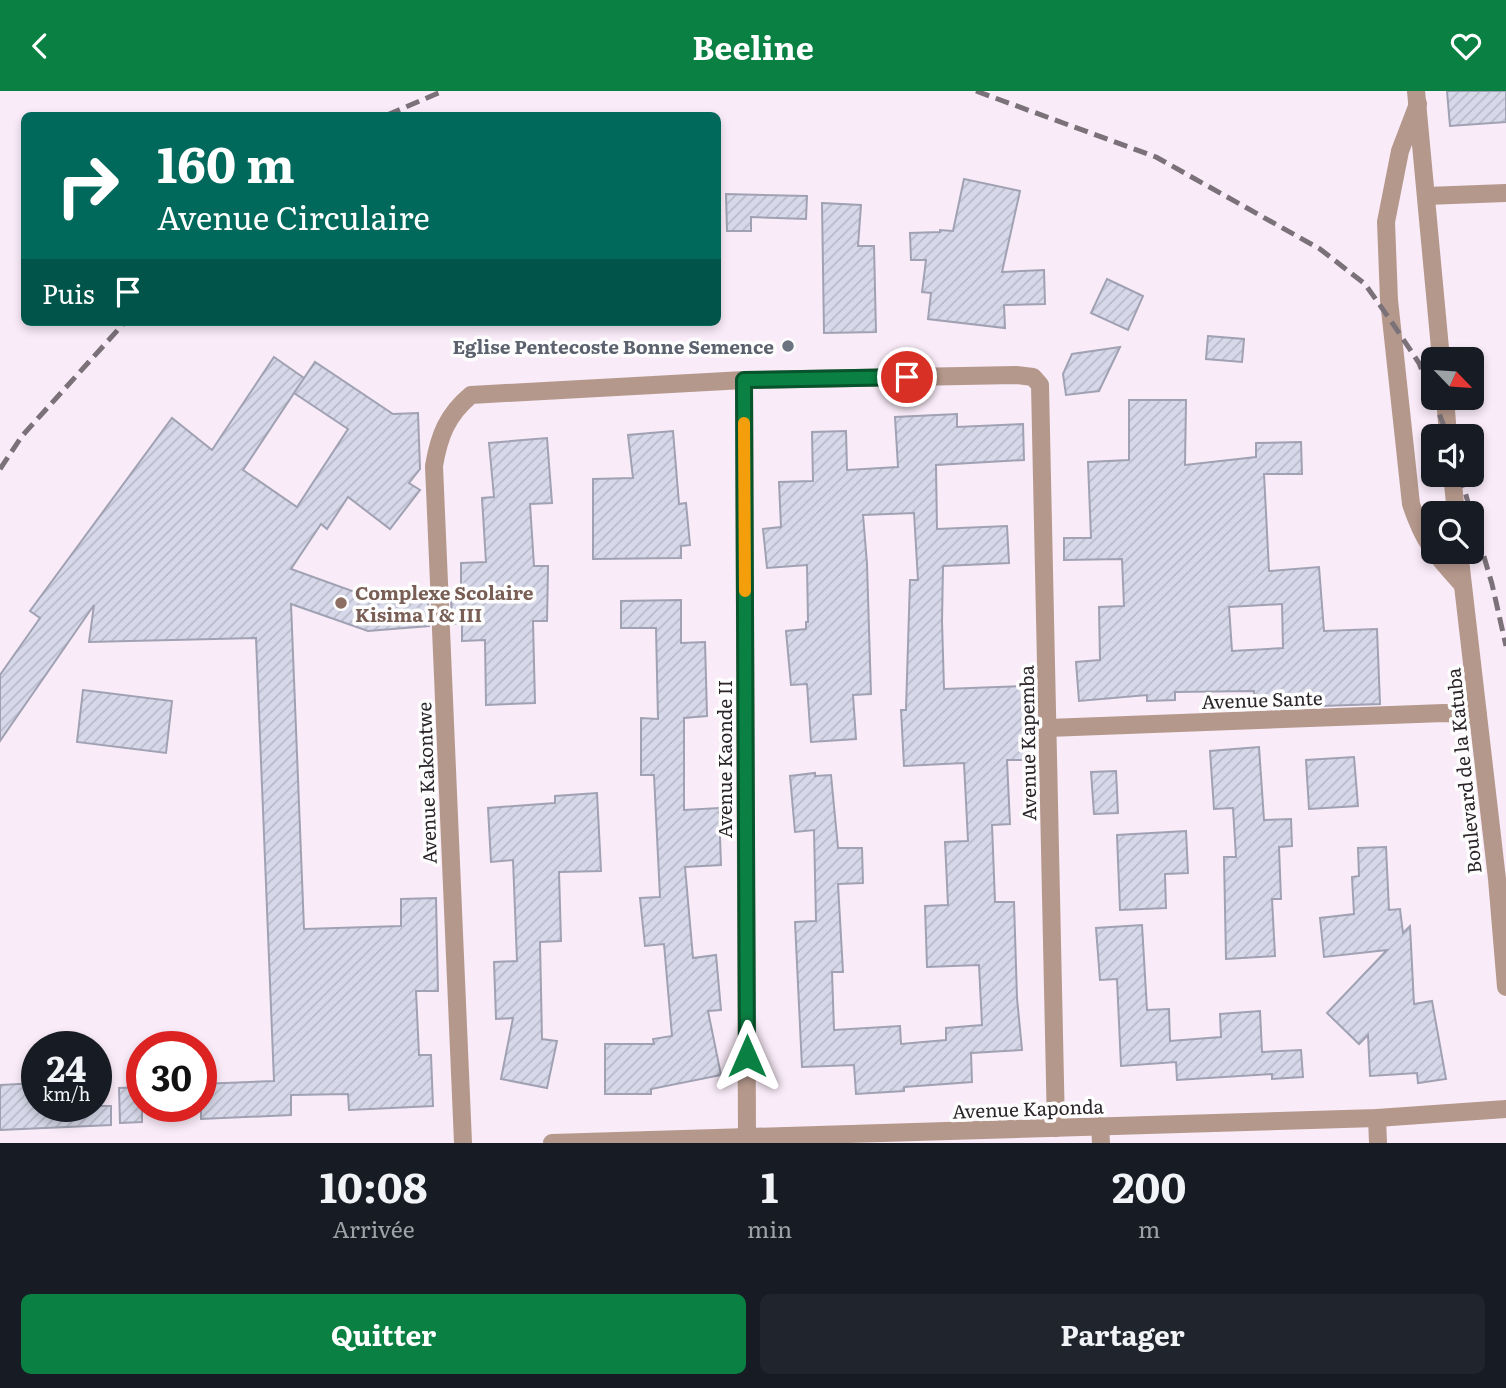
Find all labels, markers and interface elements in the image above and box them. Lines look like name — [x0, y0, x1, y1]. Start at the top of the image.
text: Beeline — [692, 22, 814, 70]
icon: back — [21, 27, 59, 65]
icon: heart — [1447, 27, 1485, 65]
text: 160 m — [157, 125, 295, 198]
icon: right — [42, 140, 133, 231]
text: Avenue Circulaire — [157, 192, 430, 240]
text: Puis — [42, 273, 95, 312]
icon: arrive — [109, 273, 147, 311]
place label: Eglise Pentecoste Bonne Semence — [452, 332, 774, 360]
marker: Eglise Pentecoste Bonne Semence — [780, 338, 796, 354]
pin — [877, 347, 937, 407]
north arrow — [1421, 347, 1484, 409]
map controls — [1421, 347, 1484, 564]
icon: arrive — [888, 358, 926, 396]
button: sound — [1421, 424, 1484, 487]
button: search — [1421, 501, 1484, 564]
place label: Complexe Scolaire Kisima I & III — [355, 578, 534, 628]
marker: Complexe Scolaire Kisima I & III — [333, 595, 349, 611]
street label: Avenue Kapemba — [1012, 664, 1042, 821]
street label: Boulevard de la Katuba — [1438, 666, 1488, 875]
street label: Avenue Kaonde II — [710, 680, 738, 838]
street label: Avenue Sante — [1201, 683, 1323, 715]
street label: Avenue Kakontwe — [409, 701, 443, 865]
position arrow — [710, 1019, 784, 1093]
speed limit sign: 30 — [126, 1031, 217, 1122]
text: 24 — [47, 1041, 86, 1093]
text: km/h — [43, 1080, 90, 1107]
street label: Avenue Kaponda — [952, 1091, 1105, 1125]
text: 10:08 — [320, 1154, 427, 1216]
text: 1 — [761, 1154, 778, 1216]
text: 200 — [1112, 1154, 1186, 1216]
text: Arrivée — [332, 1211, 415, 1245]
text: min — [747, 1211, 792, 1245]
text: m — [1138, 1211, 1160, 1245]
button: Quitter — [21, 1294, 746, 1374]
button: Partager — [760, 1294, 1485, 1374]

